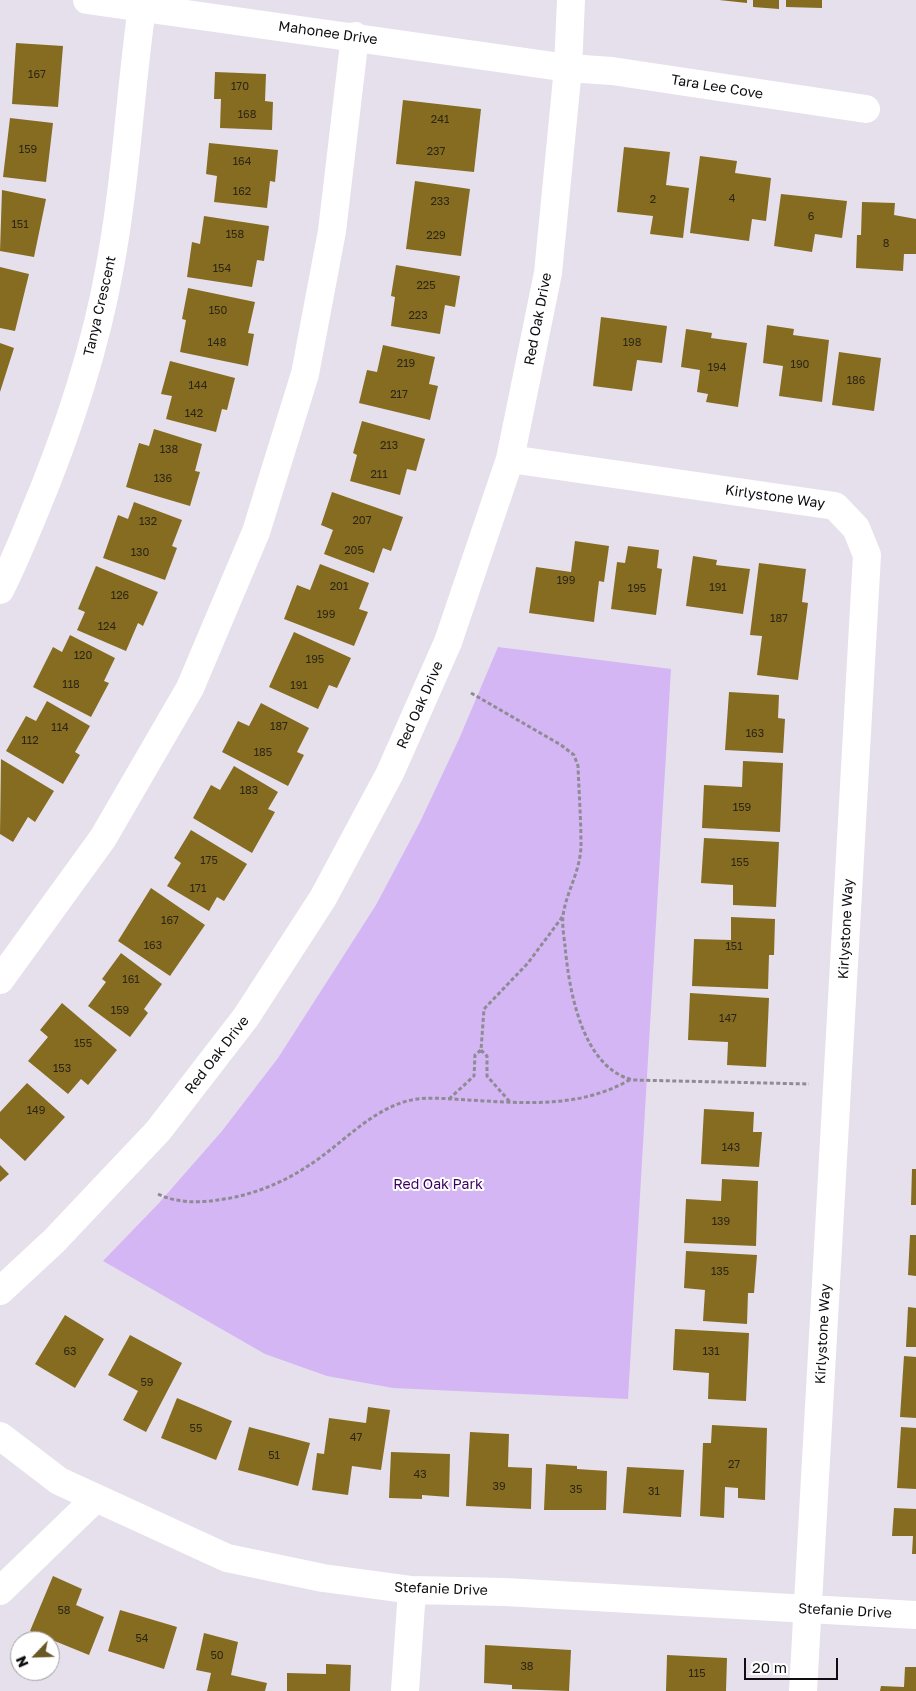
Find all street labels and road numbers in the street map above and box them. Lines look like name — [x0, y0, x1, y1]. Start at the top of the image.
street label: Mahonee Drive — [277, 18, 379, 48]
street label: Tara Lee Cove — [670, 71, 764, 103]
street label: Tanya Crescent — [80, 254, 120, 358]
street label: Red Oak Drive — [521, 271, 555, 367]
street label: Kirlystone Way — [724, 482, 826, 512]
street label: Red Oak Drive — [393, 659, 447, 751]
street label: Kirlystone Way — [835, 878, 857, 980]
street label: Red Oak Drive — [181, 1013, 253, 1097]
street label: Kirlystone Way — [812, 1283, 834, 1385]
street label: Stefanie Drive — [394, 1579, 488, 1599]
street label: Stefanie Drive — [798, 1600, 892, 1622]

